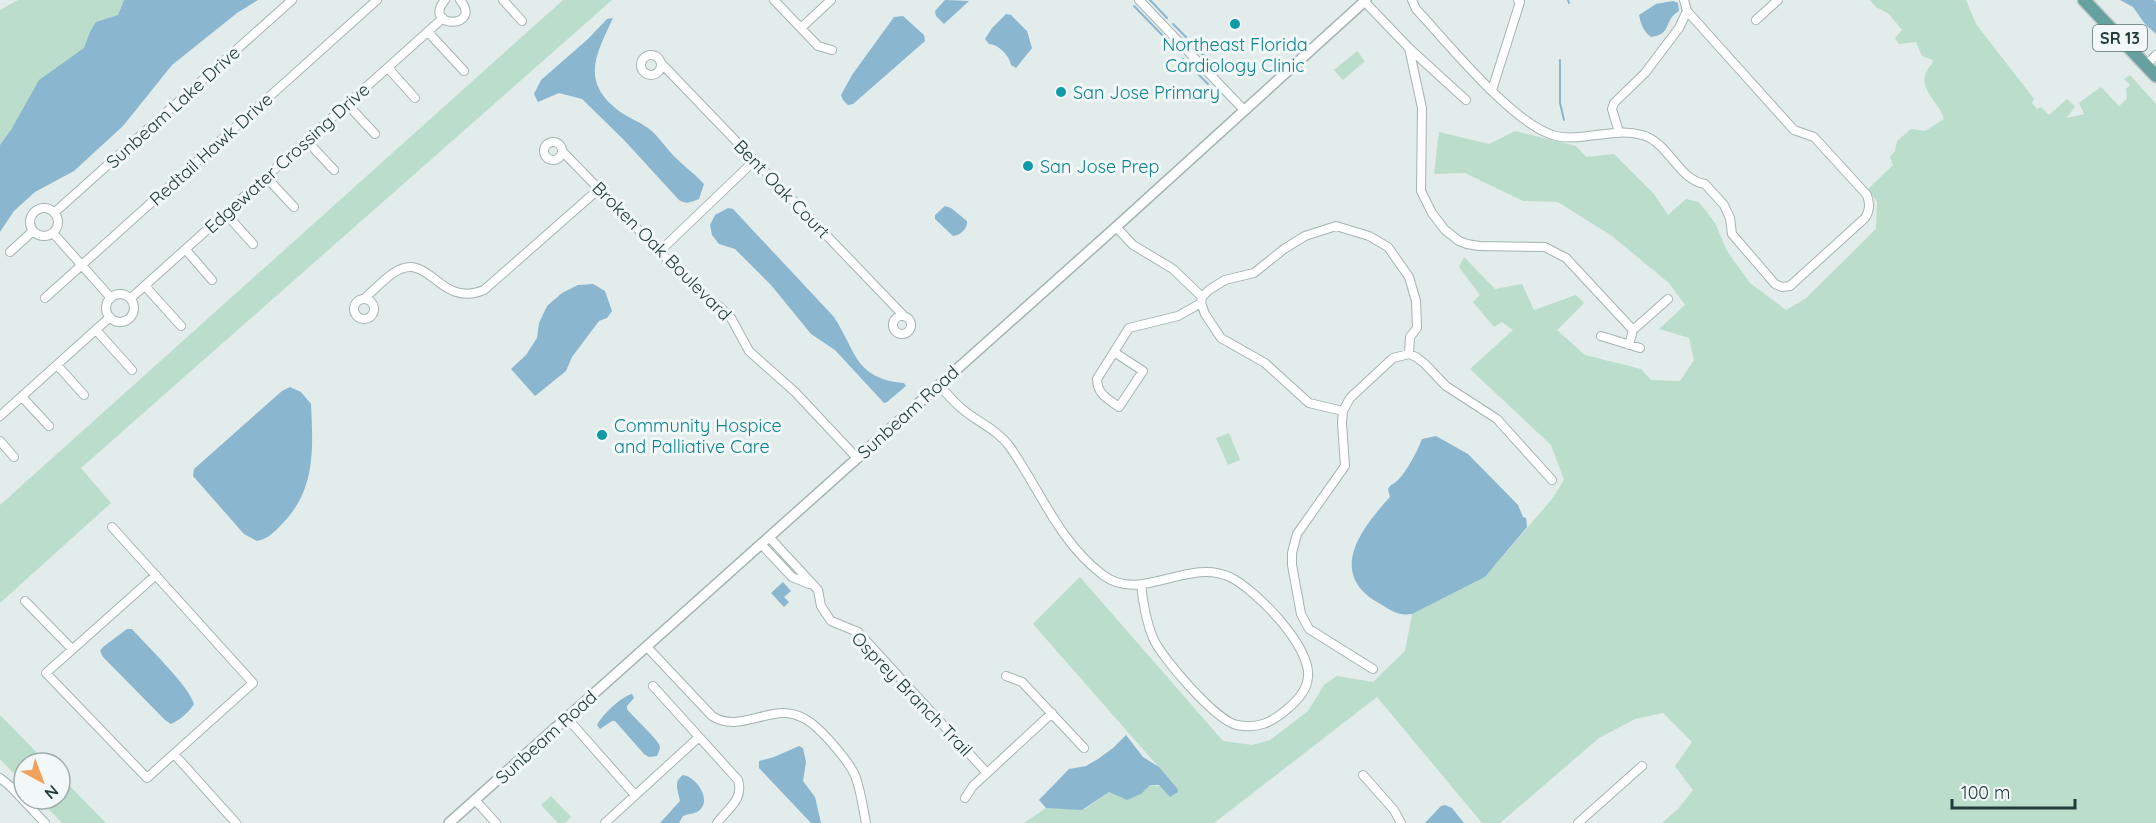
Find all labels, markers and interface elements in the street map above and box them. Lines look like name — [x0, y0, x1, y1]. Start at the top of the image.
marker: Northeast Florida Cardiology Clinic — [1228, 17, 1242, 31]
road number: SR 13 — [2093, 25, 2147, 51]
place label: Northeast Florida Cardiology Clinic — [1162, 33, 1308, 77]
street label: Sunbeam Lake Drive — [101, 41, 245, 173]
street label: Edgewater Crossing Drive — [200, 78, 374, 238]
place label: San Jose Primary — [1073, 81, 1220, 104]
marker: San Jose Primary — [1054, 85, 1068, 99]
street label: Redtail Hawk Drive — [145, 88, 277, 210]
street label: Bent Oak Court — [729, 135, 835, 243]
place label: San Jose Prep — [1040, 155, 1159, 178]
marker: San Jose Prep — [1021, 159, 1035, 173]
street label: Broken Oak Boulevard — [587, 176, 737, 326]
street label: Sunbeam Road — [852, 360, 964, 464]
place label: Community Hospice and Palliative Care — [614, 414, 782, 458]
marker: Community Hospice and Palliative Care — [595, 428, 609, 442]
street label: Osprey Branch Trail — [847, 627, 977, 761]
street label: Sunbeam Road — [490, 685, 602, 789]
north arrow — [12, 751, 72, 811]
scale bar — [1952, 772, 2075, 810]
text: N — [41, 781, 63, 804]
text: 100 m — [1961, 781, 2010, 804]

